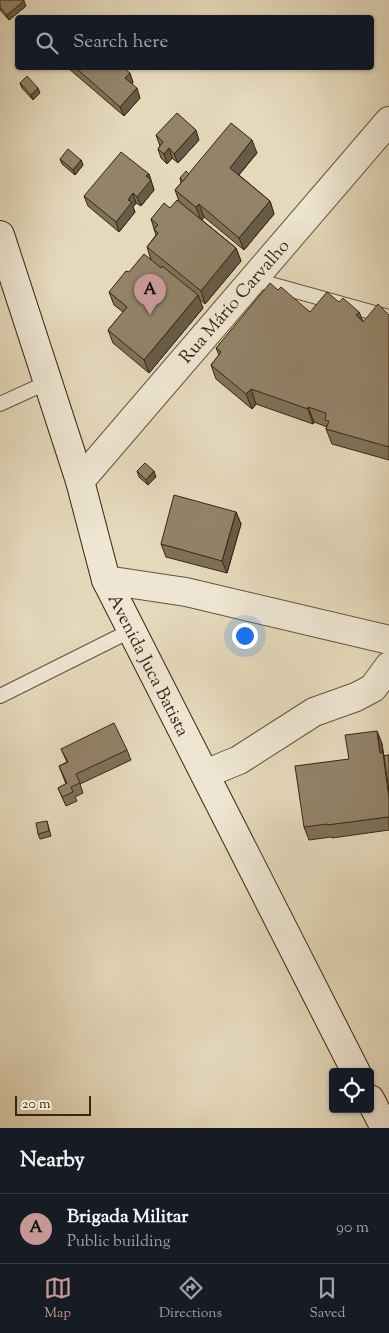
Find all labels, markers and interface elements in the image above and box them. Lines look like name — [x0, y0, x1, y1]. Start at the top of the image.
search box — [15, 15, 374, 70]
icon: search — [33, 29, 61, 57]
text: Search here — [73, 29, 168, 56]
street label: Rua Mário Carvalho — [174, 234, 297, 370]
pin: A — [134, 274, 166, 315]
street label: Avenida Juca Batista — [100, 590, 194, 742]
your location — [232, 623, 258, 649]
map controls — [329, 1068, 374, 1113]
button: locate — [329, 1068, 374, 1113]
scale bar — [15, 1093, 91, 1116]
text: 20 m — [22, 1095, 51, 1115]
text: Nearby — [20, 1146, 85, 1176]
text: Brigada Militar — [67, 1204, 188, 1231]
text: A — [30, 1217, 43, 1240]
text: 90 m — [336, 1217, 369, 1240]
text: Public building — [67, 1231, 171, 1254]
tab: Map — [44, 1274, 72, 1324]
tab: Directions — [159, 1274, 222, 1324]
tab: Saved — [309, 1274, 345, 1324]

